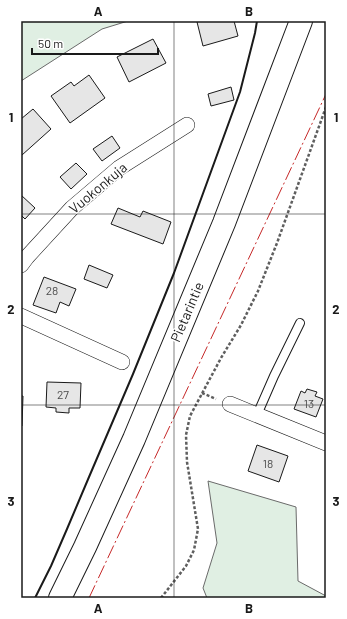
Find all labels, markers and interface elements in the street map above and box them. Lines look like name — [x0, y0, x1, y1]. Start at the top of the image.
text: A — [94, 3, 103, 19]
text: B — [245, 3, 253, 19]
scale bar — [32, 30, 158, 56]
text: 50 m — [38, 36, 63, 50]
text: 1 — [9, 109, 13, 125]
text: 1 — [334, 109, 338, 125]
street label: Vuokonkuja — [65, 159, 130, 217]
street label: Pietarintie — [166, 279, 207, 344]
house number: 28 — [46, 283, 58, 297]
text: 2 — [7, 301, 15, 317]
text: 2 — [332, 301, 340, 317]
house number: 27 — [57, 387, 69, 401]
house number: 13 — [304, 396, 314, 410]
house number: 18 — [263, 456, 273, 470]
text: 3 — [7, 493, 15, 509]
text: 3 — [332, 493, 340, 509]
text: A — [94, 600, 103, 616]
text: B — [245, 600, 253, 616]

